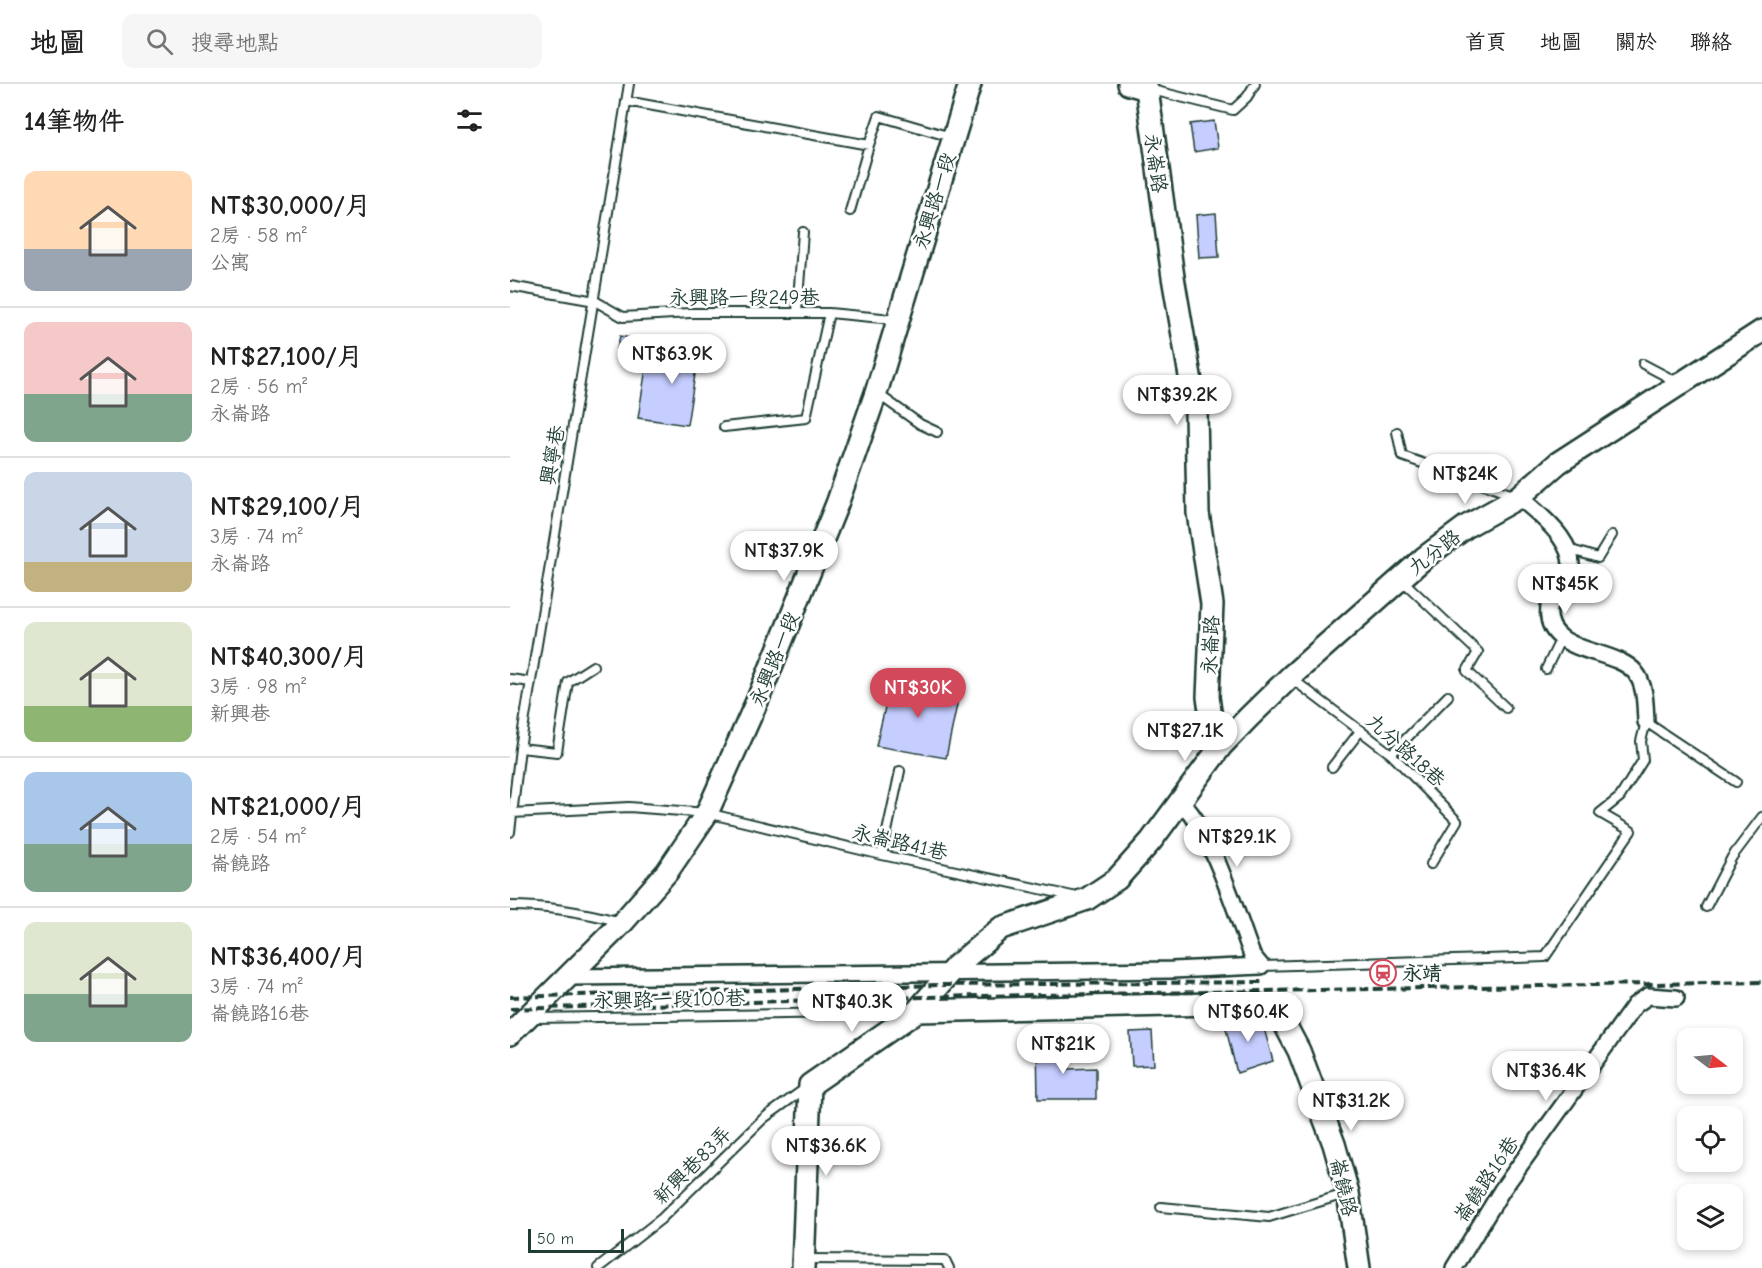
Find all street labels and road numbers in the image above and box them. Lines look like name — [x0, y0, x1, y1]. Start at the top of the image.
street label: 永崙路 — [1140, 132, 1171, 195]
street label: 永興路一段 — [909, 150, 960, 252]
street label: 永興路一段249巷 — [669, 286, 820, 309]
street label: 興寧巷 — [536, 423, 569, 487]
street label: 九分路 — [1404, 524, 1466, 580]
street label: 永興路一段 — [745, 609, 804, 710]
street label: 永崙路 — [1197, 613, 1224, 676]
street label: 九分路18巷 — [1361, 709, 1451, 792]
street label: 永崙路41巷 — [850, 820, 951, 865]
street label: 永興路一段100巷 — [593, 987, 746, 1012]
street label: 新興巷83弄 — [649, 1122, 736, 1209]
street label: 崙饒路16巷 — [1449, 1131, 1524, 1227]
street label: 崙饒路 — [1326, 1155, 1362, 1220]

